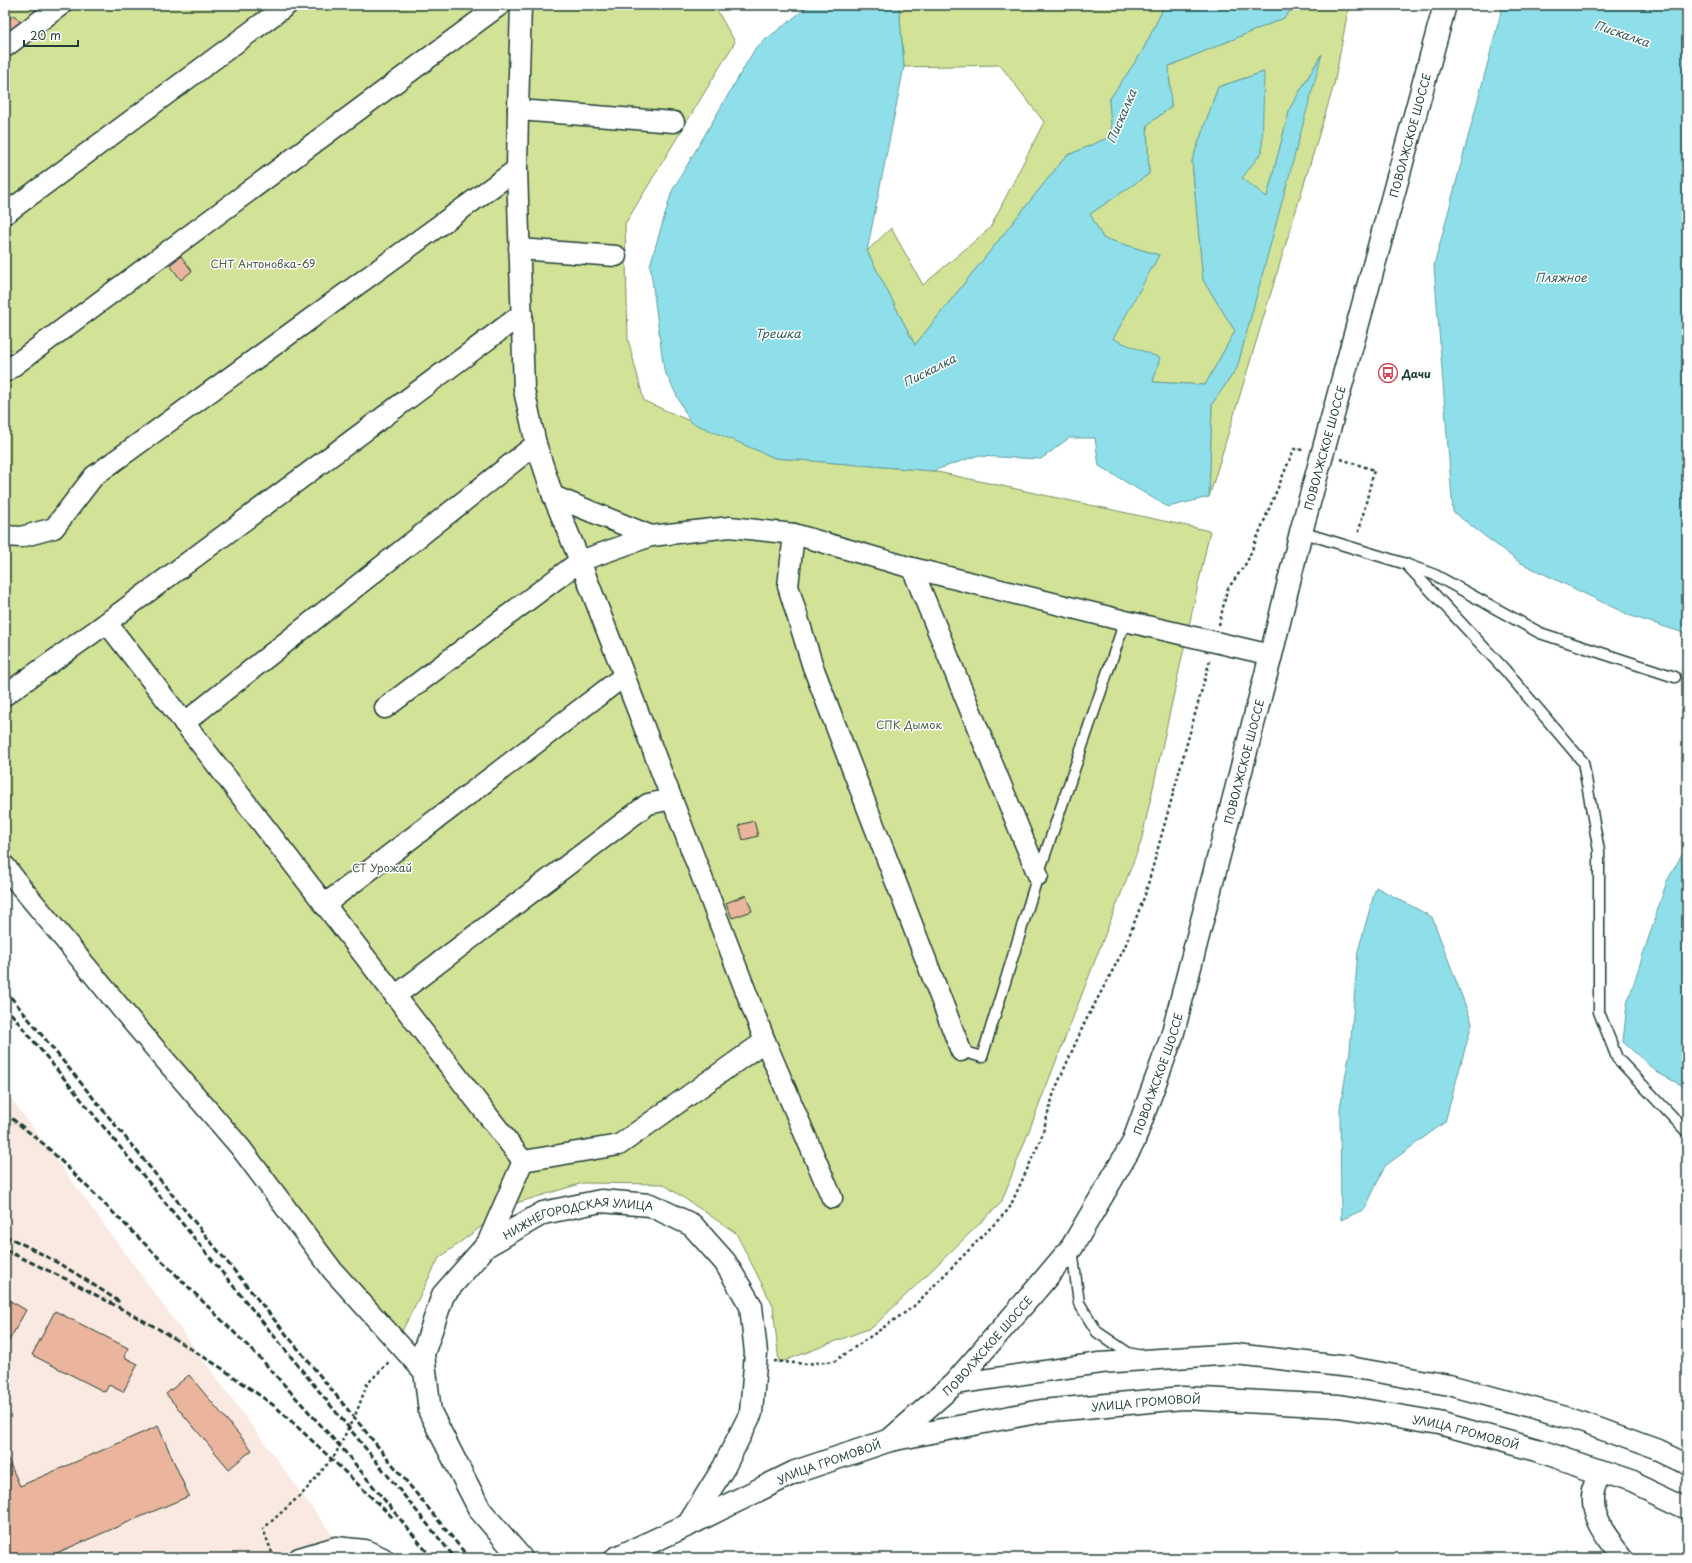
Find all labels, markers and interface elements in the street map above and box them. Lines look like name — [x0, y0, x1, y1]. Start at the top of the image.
water label: Пискалка — [1592, 15, 1653, 51]
scale bar — [24, 22, 78, 48]
text: 20 m — [30, 26, 61, 44]
street label: ПОВОЛЖСКОЕ ШОССЕ — [1384, 71, 1435, 199]
water label: Пискалка — [1101, 86, 1141, 146]
park label: СНТ Антоновка-69 — [211, 255, 315, 272]
water label: Пляжное — [1535, 268, 1587, 286]
water label: Трешка — [755, 324, 801, 342]
water label: Пискалка — [899, 349, 959, 391]
bus stop icon: Дачи — [1377, 362, 1399, 384]
place label: Дачи — [1401, 365, 1431, 382]
street label: ПОВОЛЖСКОЕ ШОССЕ — [1299, 383, 1349, 512]
street label: ПОВОЛЖСКОЕ ШОССЕ — [1219, 697, 1268, 826]
park label: СПК Дымок — [876, 716, 942, 733]
park label: СТ Урожай — [352, 859, 412, 876]
street label: ПОВОЛЖСКОЕ ШОССЕ — [1128, 1011, 1186, 1137]
street label: НИЖНЕГОРОДСКАЯ УЛИЦА — [499, 1192, 655, 1243]
street label: ПОВОЛЖСКОЕ ШОССЕ — [938, 1292, 1036, 1399]
street label: УЛИЦА ГРОМОВОЙ — [1091, 1390, 1201, 1415]
street label: УЛИЦА ГРОМОВОЙ — [1411, 1410, 1521, 1453]
street label: УЛИЦА ГРОМОВОЙ — [774, 1435, 883, 1488]

